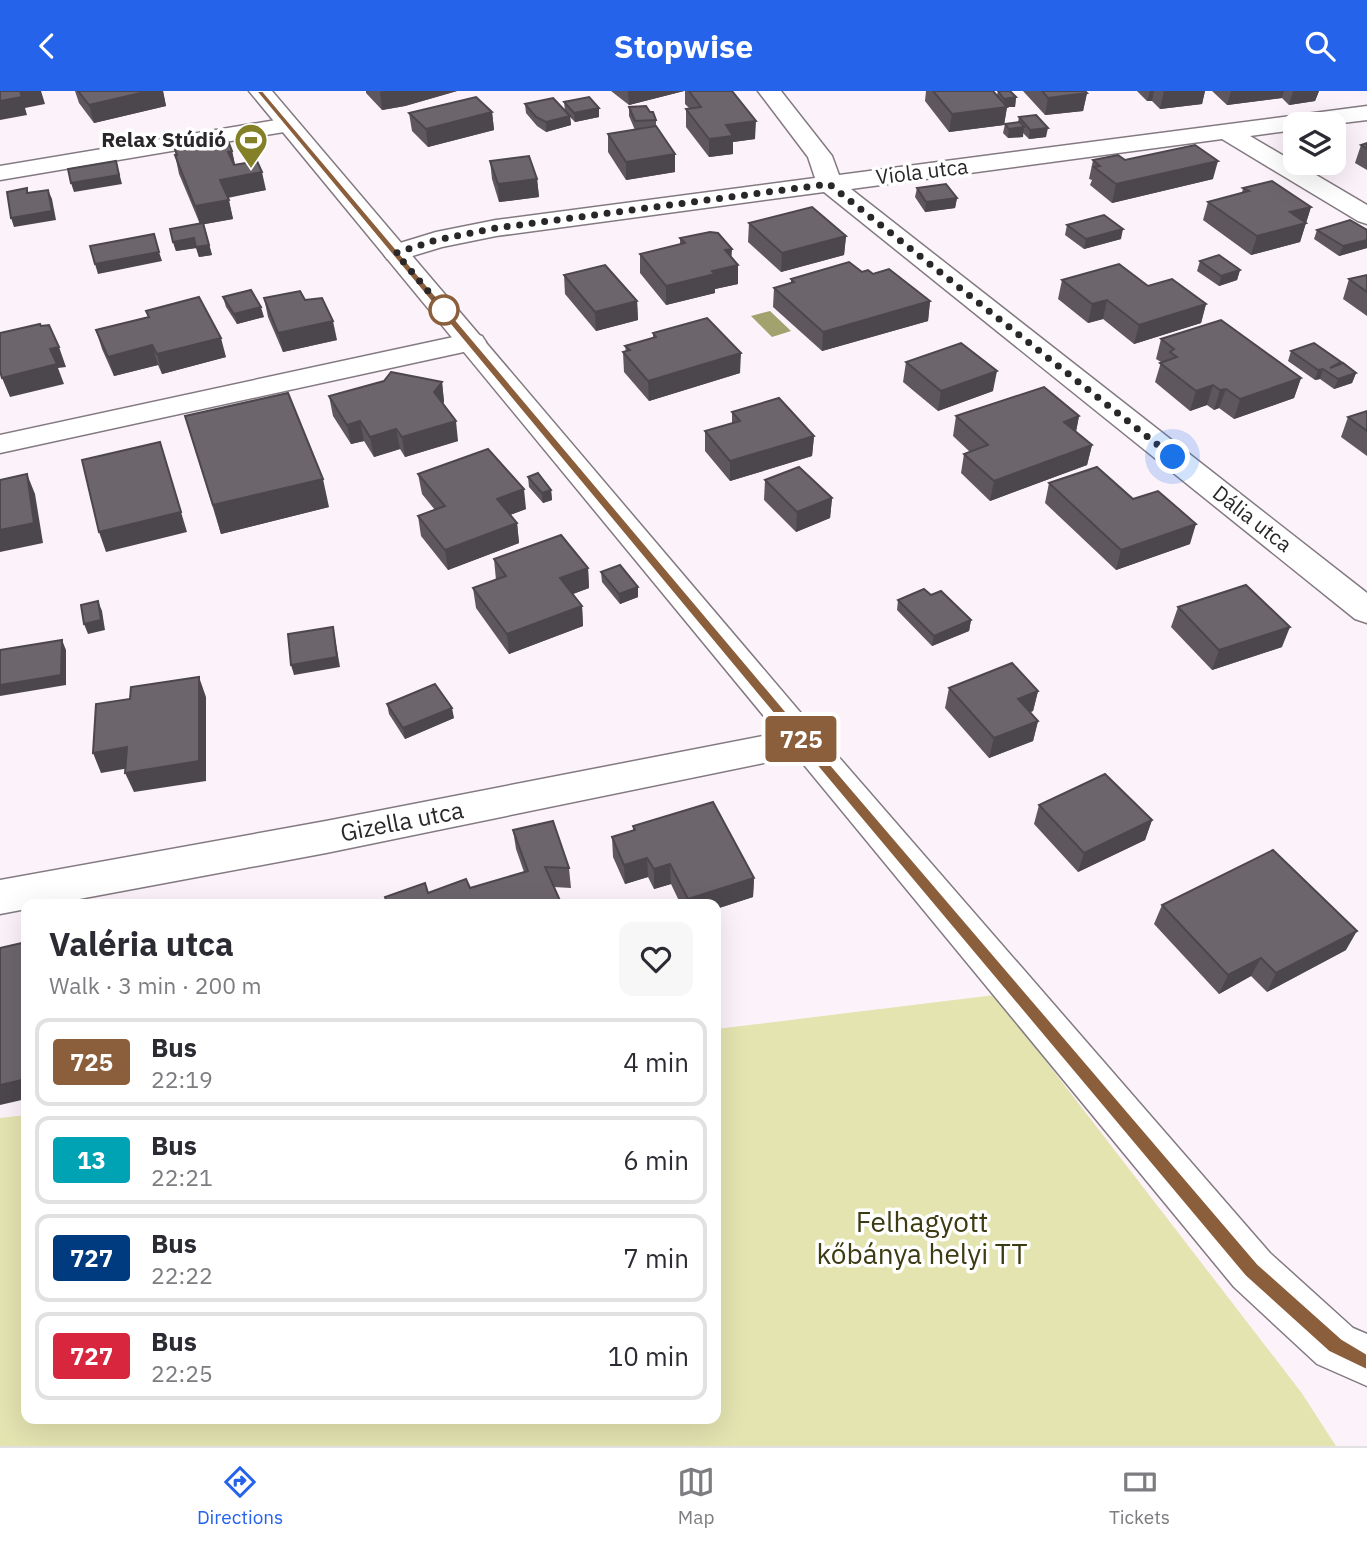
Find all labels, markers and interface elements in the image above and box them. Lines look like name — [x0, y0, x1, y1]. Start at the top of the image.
text: Stopwise — [614, 25, 753, 67]
icon: back — [28, 27, 66, 65]
icon: search — [1301, 27, 1339, 65]
map controls — [1283, 112, 1346, 175]
button: layers — [1283, 112, 1346, 175]
sports icon: Relax Stúdió — [232, 121, 270, 170]
place label: Relax Stúdió — [101, 125, 226, 153]
street label: Viola utca — [874, 151, 970, 191]
unlabelled marker — [429, 295, 459, 325]
your location — [1155, 439, 1190, 474]
street label: Dália utca — [1207, 478, 1298, 558]
line badge: 725 — [761, 716, 841, 762]
text: 725 — [779, 723, 823, 755]
street label: Gizella utca — [337, 793, 466, 849]
text: Valéria utca — [49, 922, 234, 965]
button: heart — [619, 922, 693, 996]
text: Walk · 3 min · 200 m — [49, 970, 262, 1000]
text: Bus — [151, 1030, 197, 1064]
text: 4 min — [623, 1045, 689, 1079]
text: 725 — [70, 1046, 113, 1078]
text: 22:19 — [151, 1064, 213, 1094]
text: Bus — [151, 1128, 197, 1162]
text: 6 min — [623, 1143, 689, 1177]
text: 13 — [77, 1144, 106, 1176]
text: 22:21 — [151, 1162, 213, 1192]
park label: Felhagyott kőbánya helyi TT — [817, 1203, 1027, 1272]
text: Bus — [151, 1226, 197, 1260]
text: 7 min — [623, 1241, 689, 1275]
text: 727 — [70, 1242, 113, 1274]
text: 22:22 — [151, 1260, 213, 1290]
text: Bus — [151, 1324, 197, 1358]
text: 10 min — [608, 1339, 689, 1373]
text: 727 — [70, 1340, 113, 1372]
text: 22:25 — [151, 1358, 213, 1388]
tab: Directions — [197, 1463, 283, 1529]
tab: Map — [677, 1463, 715, 1529]
tab: Tickets — [1109, 1463, 1170, 1529]

